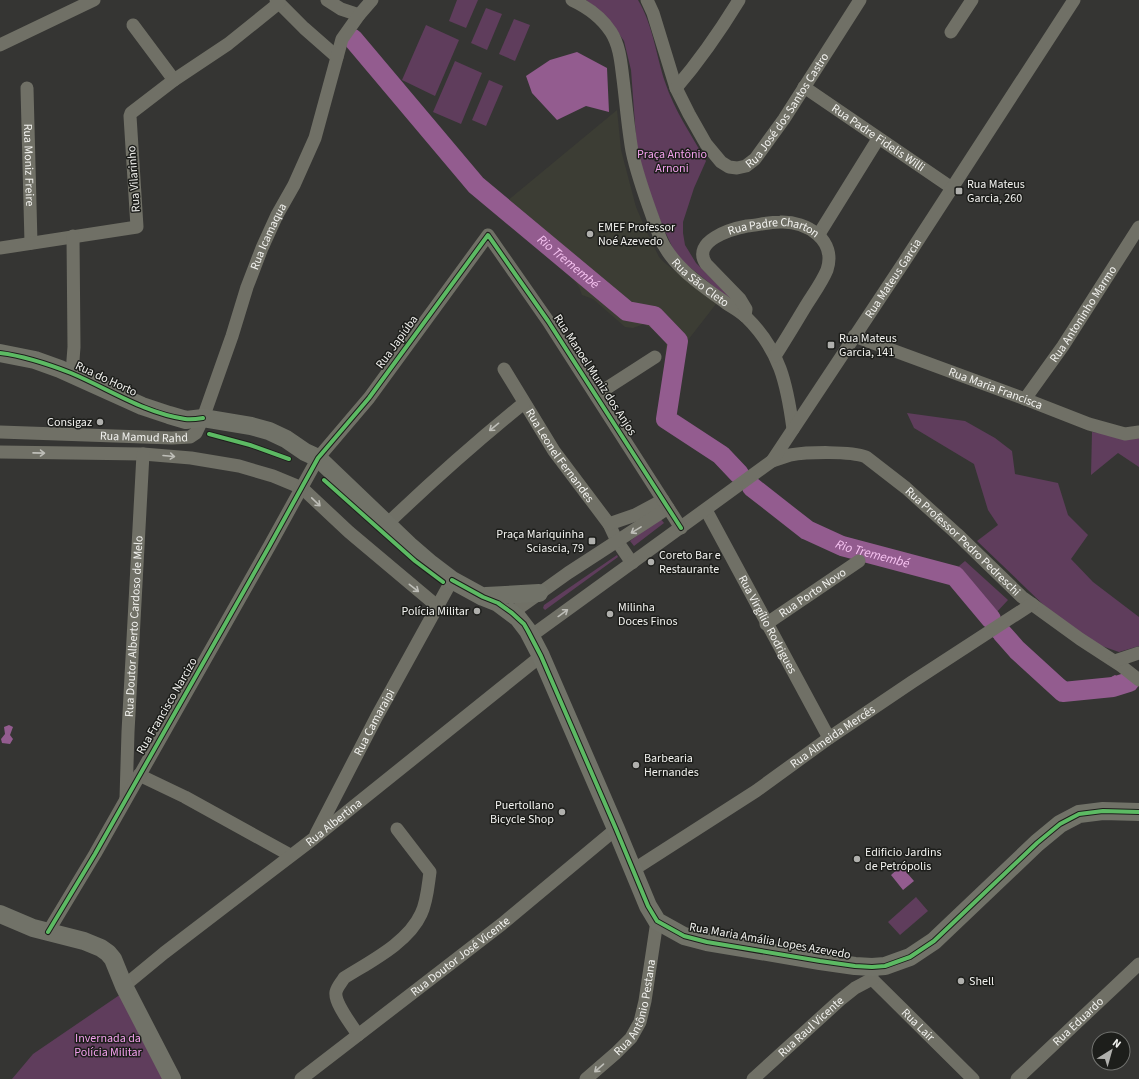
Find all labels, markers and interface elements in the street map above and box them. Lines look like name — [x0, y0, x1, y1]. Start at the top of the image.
street label: Rua José dos Santos Castro — [741, 49, 833, 172]
street label: Rua Padre Fidelis Willi — [828, 100, 928, 176]
street label: Rua Moniz Freire — [19, 123, 39, 207]
street label: Rua Vilarinho — [123, 145, 145, 213]
park label: Praça Antônio Arnoni — [637, 146, 707, 177]
place label: Rua Mateus Garcia, 260 — [967, 176, 1025, 207]
marker: Rua Mateus Garcia, 260 — [954, 186, 964, 196]
street label: Rua Icamaqua — [246, 200, 291, 272]
street label: Rua Padre Charton — [725, 213, 823, 241]
place label: EMEF Professor Noé Azevedo — [598, 219, 676, 250]
marker: EMEF Professor Noé Azevedo — [585, 229, 595, 239]
water label: Rio Tremembé — [533, 231, 604, 294]
street label: Rua Mateus Garcia — [861, 235, 926, 322]
street label: Rua São Cleto — [668, 254, 733, 311]
street label: Rua Antoninho Marmo — [1045, 262, 1121, 366]
street label: Rua Manoel Muniz dos Anjos — [549, 311, 641, 439]
street label: Rua Japiúba — [372, 312, 422, 372]
place label: Rua Mateus Garcia, 141 — [839, 330, 897, 361]
marker: Rua Mateus Garcia, 141 — [826, 340, 836, 350]
street label: Rua do Horto — [72, 357, 140, 401]
street label: Rua Maria Francisca — [946, 363, 1045, 414]
street label: Rua Leonel Fernandes — [522, 405, 598, 506]
place label: Consigaz — [47, 414, 92, 431]
marker: Consigaz — [95, 417, 105, 427]
one-way arrow — [488, 423, 499, 432]
street label: Rua Mamud Rahd — [100, 427, 188, 447]
one-way arrow — [32, 449, 45, 457]
one-way arrow — [162, 452, 175, 460]
street label: Rua Professor Pedro Pedreschi — [901, 483, 1024, 600]
one-way arrow — [311, 497, 321, 507]
place label: Praça Mariquinha Sciascia, 79 — [496, 526, 584, 557]
one-way arrow — [630, 526, 642, 534]
street label: Rua Doutor Alberto Cardoso de Melo — [120, 535, 147, 717]
water label: Rio Tremembé — [833, 535, 912, 573]
marker: Praça Mariquinha Sciascia, 79 — [587, 536, 597, 546]
place label: Coreto Bar e Restaurante — [659, 547, 721, 578]
marker: Coreto Bar e Restaurante — [646, 557, 656, 567]
street label: Rua Porto Novo — [775, 564, 849, 622]
street label: Rua Virgílio Rodrigues — [734, 572, 801, 677]
one-way arrow — [409, 583, 420, 592]
place label: Milinha Doces Finos — [618, 599, 677, 630]
place label: Polícia Militar — [401, 603, 470, 620]
marker: Polícia Militar — [472, 606, 482, 616]
one-way arrow — [557, 609, 568, 617]
marker: Milinha Doces Finos — [605, 609, 615, 619]
street label: Rua Francisco Narcizo — [132, 654, 202, 758]
street label: Rua Camaraipi — [349, 686, 399, 759]
street label: Rua Almeida Mercês — [786, 701, 878, 772]
place label: Barbearia Hernandes — [644, 750, 699, 781]
marker: Barbearia Hernandes — [631, 760, 641, 770]
street label: Rua Albertina — [302, 795, 365, 850]
place label: Puertollano Bicycle Shop — [490, 797, 554, 828]
marker: Puertollano Bicycle Shop — [557, 807, 567, 817]
place label: Edificio Jardins de Petrópolis — [865, 844, 942, 875]
marker: Edificio Jardins de Petrópolis — [852, 854, 862, 864]
street label: Rua Doutor José Vicente — [407, 912, 514, 1000]
street label: Rua Maria Amália Lopes Azevedo — [688, 918, 852, 964]
street label: Rua Antônio Pestana — [610, 958, 660, 1059]
place label: Shell — [969, 973, 994, 990]
marker: Shell — [956, 976, 966, 986]
street label: Rua Raul Vicente — [774, 992, 847, 1061]
street label: Rua Eduardo — [1049, 993, 1107, 1050]
street label: Rua Lair — [898, 1004, 939, 1046]
park label: Invernada da Polícia Militar — [74, 1030, 143, 1061]
north arrow — [1091, 1031, 1131, 1071]
text: N — [1109, 1035, 1124, 1052]
one-way arrow — [593, 1064, 604, 1073]

